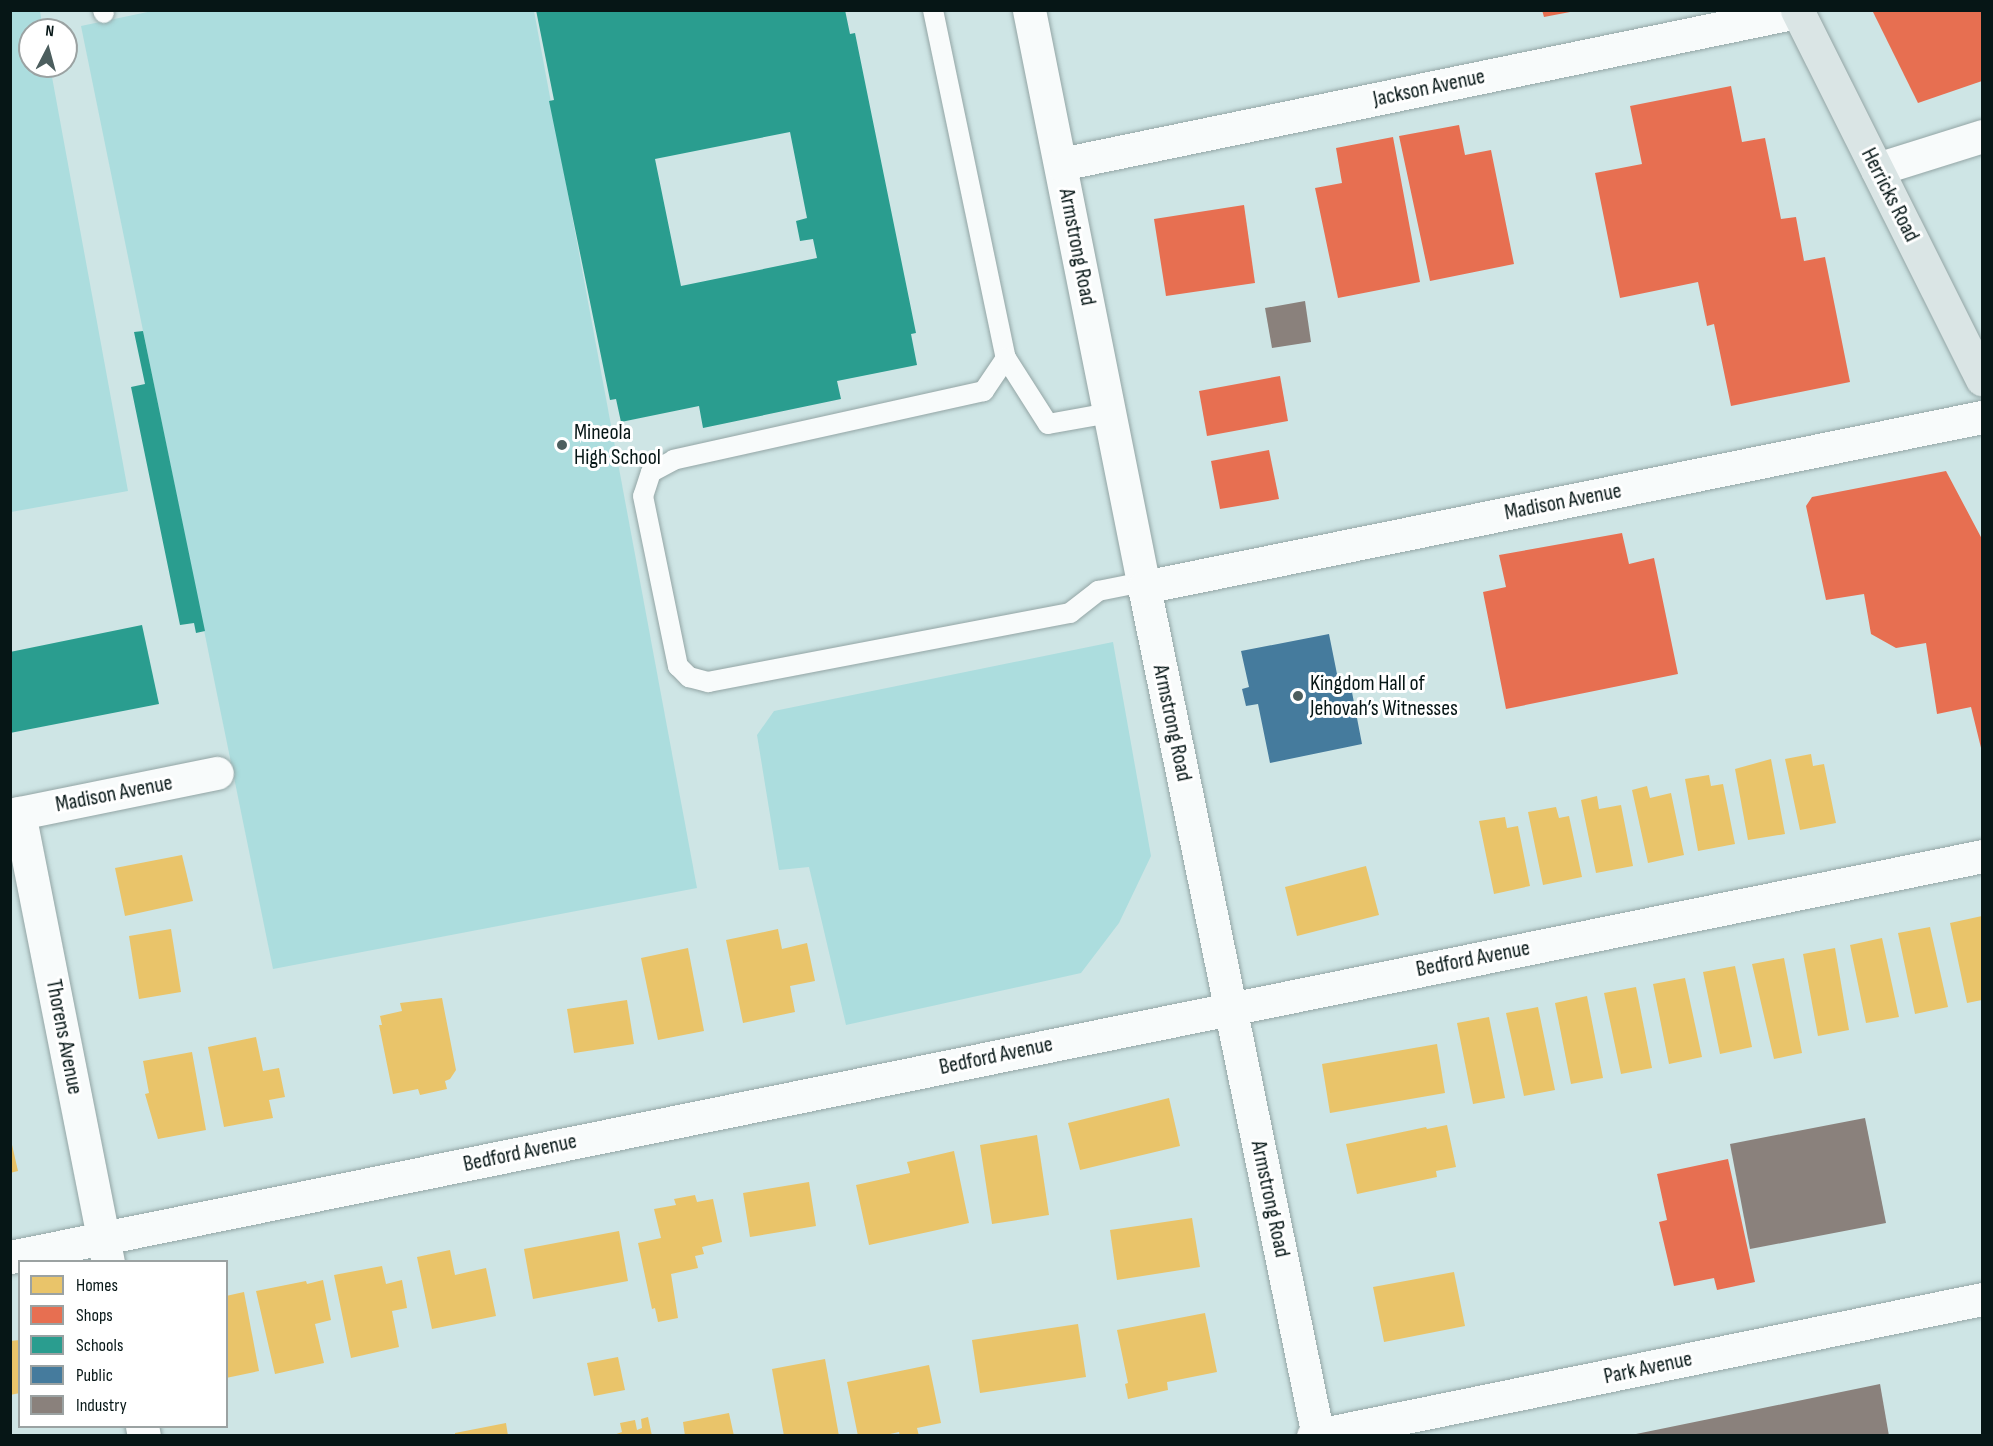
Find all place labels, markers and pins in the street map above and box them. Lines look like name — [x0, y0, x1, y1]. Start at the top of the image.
place label: Mineola High School — [574, 419, 661, 470]
marker: Mineola High School — [555, 438, 569, 452]
place label: Kingdom Hall of Jehovah’s Witnesses — [1310, 670, 1458, 722]
marker: Kingdom Hall of Jehovah’s Witnesses — [1291, 689, 1305, 703]

